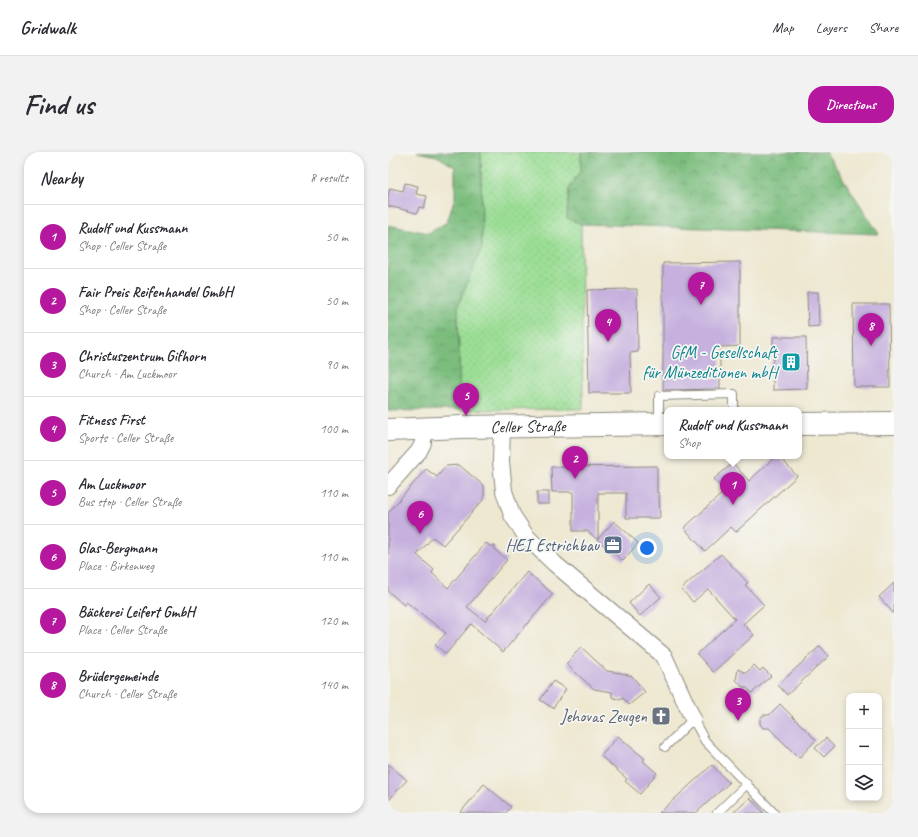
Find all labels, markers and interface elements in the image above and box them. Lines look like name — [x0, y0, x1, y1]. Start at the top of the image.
text: Gridwalk — [20, 16, 76, 40]
text: Map — [772, 19, 794, 36]
text: Layers — [816, 19, 847, 36]
text: Share — [869, 19, 898, 36]
button: Directions — [808, 86, 894, 123]
text: Find us — [24, 87, 94, 122]
text: Nearby — [40, 168, 83, 189]
text: 8 results — [310, 170, 348, 186]
text: Rudolf und Kussmann — [78, 219, 188, 238]
text: 1 — [50, 229, 56, 245]
text: 50 m — [326, 229, 348, 245]
text: Shop · Celler Straße — [78, 238, 166, 254]
pin: 7 — [688, 272, 714, 305]
text: Fair Preis Reifenhandel GmbH — [78, 283, 233, 302]
text: 2 — [50, 293, 56, 309]
text: 50 m — [326, 293, 348, 309]
text: Shop · Celler Straße — [78, 302, 166, 318]
pin: 4 — [595, 309, 621, 342]
pin: 8 — [858, 313, 884, 346]
place label: GfM - Gesellschaft für Münzeditionen mbH — [642, 342, 780, 383]
text: Christuszentrum Gifhorn — [78, 347, 206, 366]
building icon: GfM - Gesellschaft für Münzeditionen mbH — [780, 351, 802, 373]
text: 3 — [50, 357, 56, 373]
text: 90 m — [326, 357, 348, 373]
text: Church · Am Luckmoor — [78, 366, 177, 382]
pin: 5 — [453, 383, 479, 416]
popup — [664, 407, 802, 459]
text: Fitness First — [78, 411, 145, 430]
street label: Celler Straße — [490, 415, 567, 438]
text: Rudolf und Kussmann — [678, 416, 788, 435]
text: 4 — [50, 421, 56, 437]
text: 100 m — [320, 421, 348, 437]
text: Sports · Celler Straße — [78, 430, 173, 446]
text: Shop — [678, 435, 700, 451]
pin: 2 — [562, 446, 588, 479]
pin: 1 — [720, 472, 746, 505]
text: Am Luckmoor — [78, 475, 145, 494]
text: 5 — [50, 485, 56, 501]
text: 110 m — [320, 485, 348, 501]
text: Bus stop · Celler Straße — [78, 494, 181, 510]
pin: 6 — [407, 501, 433, 534]
office icon: HEI Estrichbau — [602, 534, 624, 556]
place label: HEI Estrichbau — [506, 535, 601, 556]
your location — [637, 538, 657, 558]
text: Glas-Bergmann — [78, 539, 157, 558]
text: 6 — [50, 549, 56, 565]
text: 110 m — [320, 549, 348, 565]
text: Place · Birkenweg — [78, 558, 154, 574]
text: Bäckerei Leifert GmbH — [78, 603, 195, 622]
text: 7 — [50, 613, 56, 629]
text: 120 m — [320, 613, 348, 629]
text: Place · Celler Straße — [78, 622, 167, 638]
text: Brüdergemeinde — [78, 667, 158, 686]
text: 8 — [50, 677, 56, 693]
text: 140 m — [320, 677, 348, 693]
text: Church · Celler Straße — [78, 686, 177, 702]
pin: 3 — [725, 688, 751, 721]
map controls — [846, 693, 882, 801]
button: + — [846, 693, 882, 729]
church icon: Jehovas Zeugen — [650, 705, 672, 727]
place label: Jehovas Zeugen — [560, 706, 647, 727]
button: − — [846, 729, 882, 765]
button: layers — [846, 765, 882, 801]

